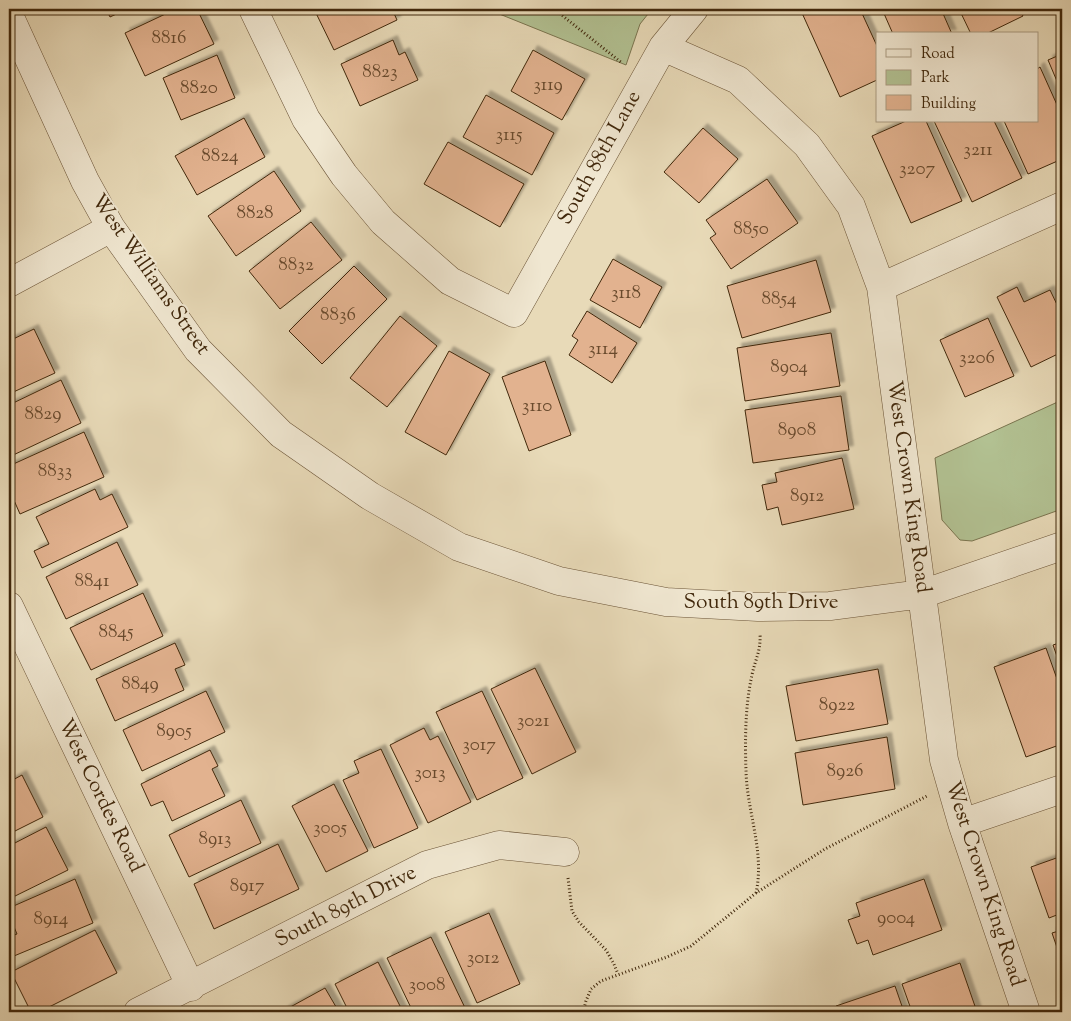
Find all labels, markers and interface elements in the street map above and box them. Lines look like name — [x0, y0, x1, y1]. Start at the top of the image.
house number: 8816 — [152, 25, 186, 52]
legend — [876, 32, 1038, 122]
text: Road — [921, 44, 955, 65]
house number: 8823 — [362, 59, 398, 86]
text: Park — [921, 68, 950, 89]
house number: 3119 — [533, 72, 563, 99]
house number: 8820 — [180, 75, 218, 102]
street label: South 88th Lane — [551, 85, 649, 231]
text: Building — [921, 94, 976, 115]
house number: 3115 — [495, 122, 523, 149]
house number: 3211 — [963, 137, 993, 164]
house number: 8824 — [201, 143, 239, 170]
house number: 3207 — [899, 156, 936, 183]
street label: West Williams Street — [83, 188, 217, 362]
house number: 8828 — [236, 200, 274, 227]
house number: 8850 — [733, 216, 769, 243]
house number: 8832 — [278, 252, 314, 279]
house number: 3118 — [611, 280, 641, 307]
house number: 8854 — [761, 286, 797, 313]
house number: 8836 — [320, 302, 356, 329]
house number: 3114 — [588, 336, 619, 363]
house number: 3206 — [959, 345, 995, 372]
house number: 8904 — [770, 354, 808, 381]
street label: West Crown King Road — [878, 379, 938, 595]
house number: 3110 — [522, 393, 552, 420]
house number: 8829 — [25, 401, 61, 428]
house number: 8908 — [778, 417, 816, 444]
house number: 8833 — [38, 458, 72, 485]
house number: 8912 — [790, 483, 824, 510]
house number: 8841 — [75, 568, 110, 595]
street label: South 89th Drive — [683, 588, 839, 618]
house number: 8845 — [99, 619, 134, 646]
house number: 8849 — [121, 671, 159, 698]
house number: 8922 — [819, 692, 855, 719]
house number: 3021 — [517, 708, 550, 735]
street label: West Cordes Road — [50, 714, 150, 878]
house number: 8905 — [156, 718, 192, 745]
house number: 3017 — [462, 732, 496, 759]
house number: 8926 — [826, 758, 864, 785]
house number: 3013 — [414, 760, 446, 787]
street label: West Crown King Road — [937, 777, 1031, 991]
house number: 3005 — [313, 815, 348, 842]
house number: 8913 — [199, 826, 231, 853]
street label: South 89th Drive — [270, 858, 422, 956]
house number: 8917 — [230, 873, 265, 900]
house number: 9004 — [877, 905, 915, 932]
house number: 8914 — [34, 906, 69, 933]
house number: 3012 — [467, 945, 499, 972]
house number: 3008 — [408, 972, 446, 999]

